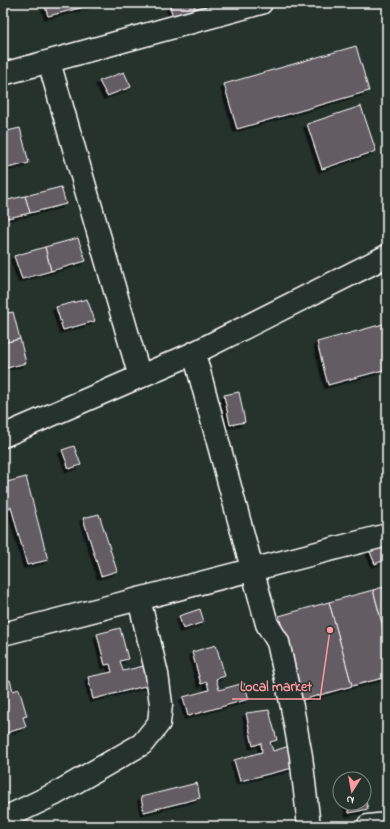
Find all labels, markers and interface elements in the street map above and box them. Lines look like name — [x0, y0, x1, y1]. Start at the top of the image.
callout: Local market — [232, 673, 320, 699]
text: Local market — [240, 677, 312, 698]
north arrow — [332, 771, 372, 811]
text: N — [345, 791, 355, 808]

